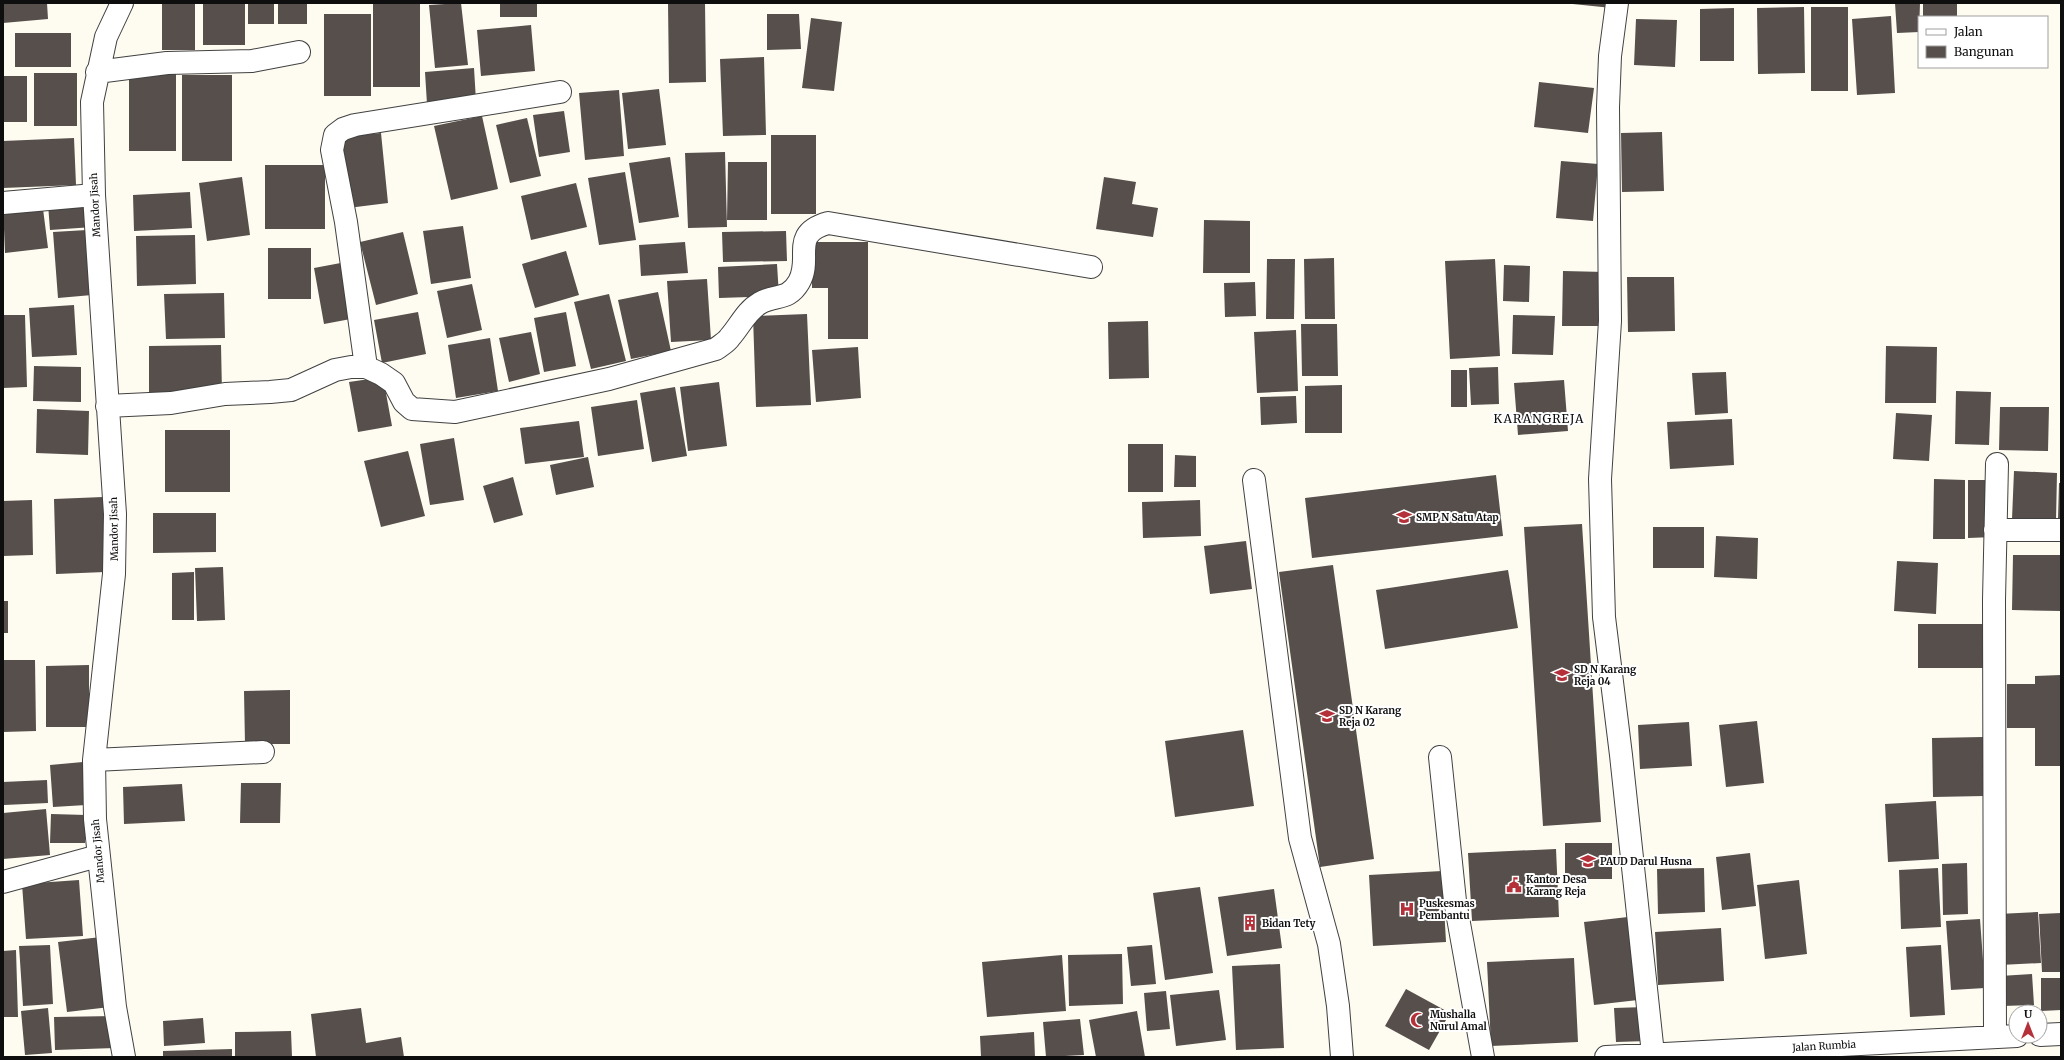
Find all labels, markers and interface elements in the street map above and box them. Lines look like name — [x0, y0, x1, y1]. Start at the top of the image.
legend — [1918, 16, 2048, 68]
text: Jalan — [1953, 24, 1983, 39]
text: Bangunan — [1954, 44, 2014, 59]
street label: Mandor Jisah — [87, 172, 103, 237]
district label: KARANGREJA — [1493, 411, 1585, 426]
street label: Mandor Jisah — [107, 496, 121, 561]
school or university icon: SMP N Satu Atap — [1395, 508, 1413, 526]
place label: SMP N Satu Atap — [1416, 511, 1499, 524]
place label: SD N Karang Reja 04 — [1574, 663, 1637, 688]
school or university icon: SD N Karang Reja 04 — [1553, 666, 1571, 684]
place label: SD N Karang Reja 02 — [1339, 704, 1402, 729]
school or university icon: SD N Karang Reja 02 — [1318, 707, 1336, 725]
street label: Mandor Jisah — [89, 818, 107, 884]
school or university icon: PAUD Darul Husna — [1579, 852, 1597, 870]
place label: PAUD Darul Husna — [1600, 855, 1692, 868]
place label: Kantor Desa Karang Reja — [1526, 873, 1587, 898]
public building icon: Kantor Desa Karang Reja — [1505, 876, 1523, 894]
place label: Puskesmas Pembantu — [1419, 897, 1475, 922]
hospital icon: Puskesmas Pembantu — [1398, 900, 1416, 918]
building icon: Bidan Tety — [1241, 914, 1259, 932]
place label: Bidan Tety — [1262, 917, 1316, 930]
north arrow — [2008, 1004, 2048, 1044]
text: U — [2024, 1007, 2033, 1021]
place label: Mushalla Nurul Amal — [1430, 1008, 1488, 1033]
mosque icon: Mushalla Nurul Amal — [1409, 1011, 1427, 1029]
street label: Jalan Rumbia — [1791, 1038, 1857, 1054]

